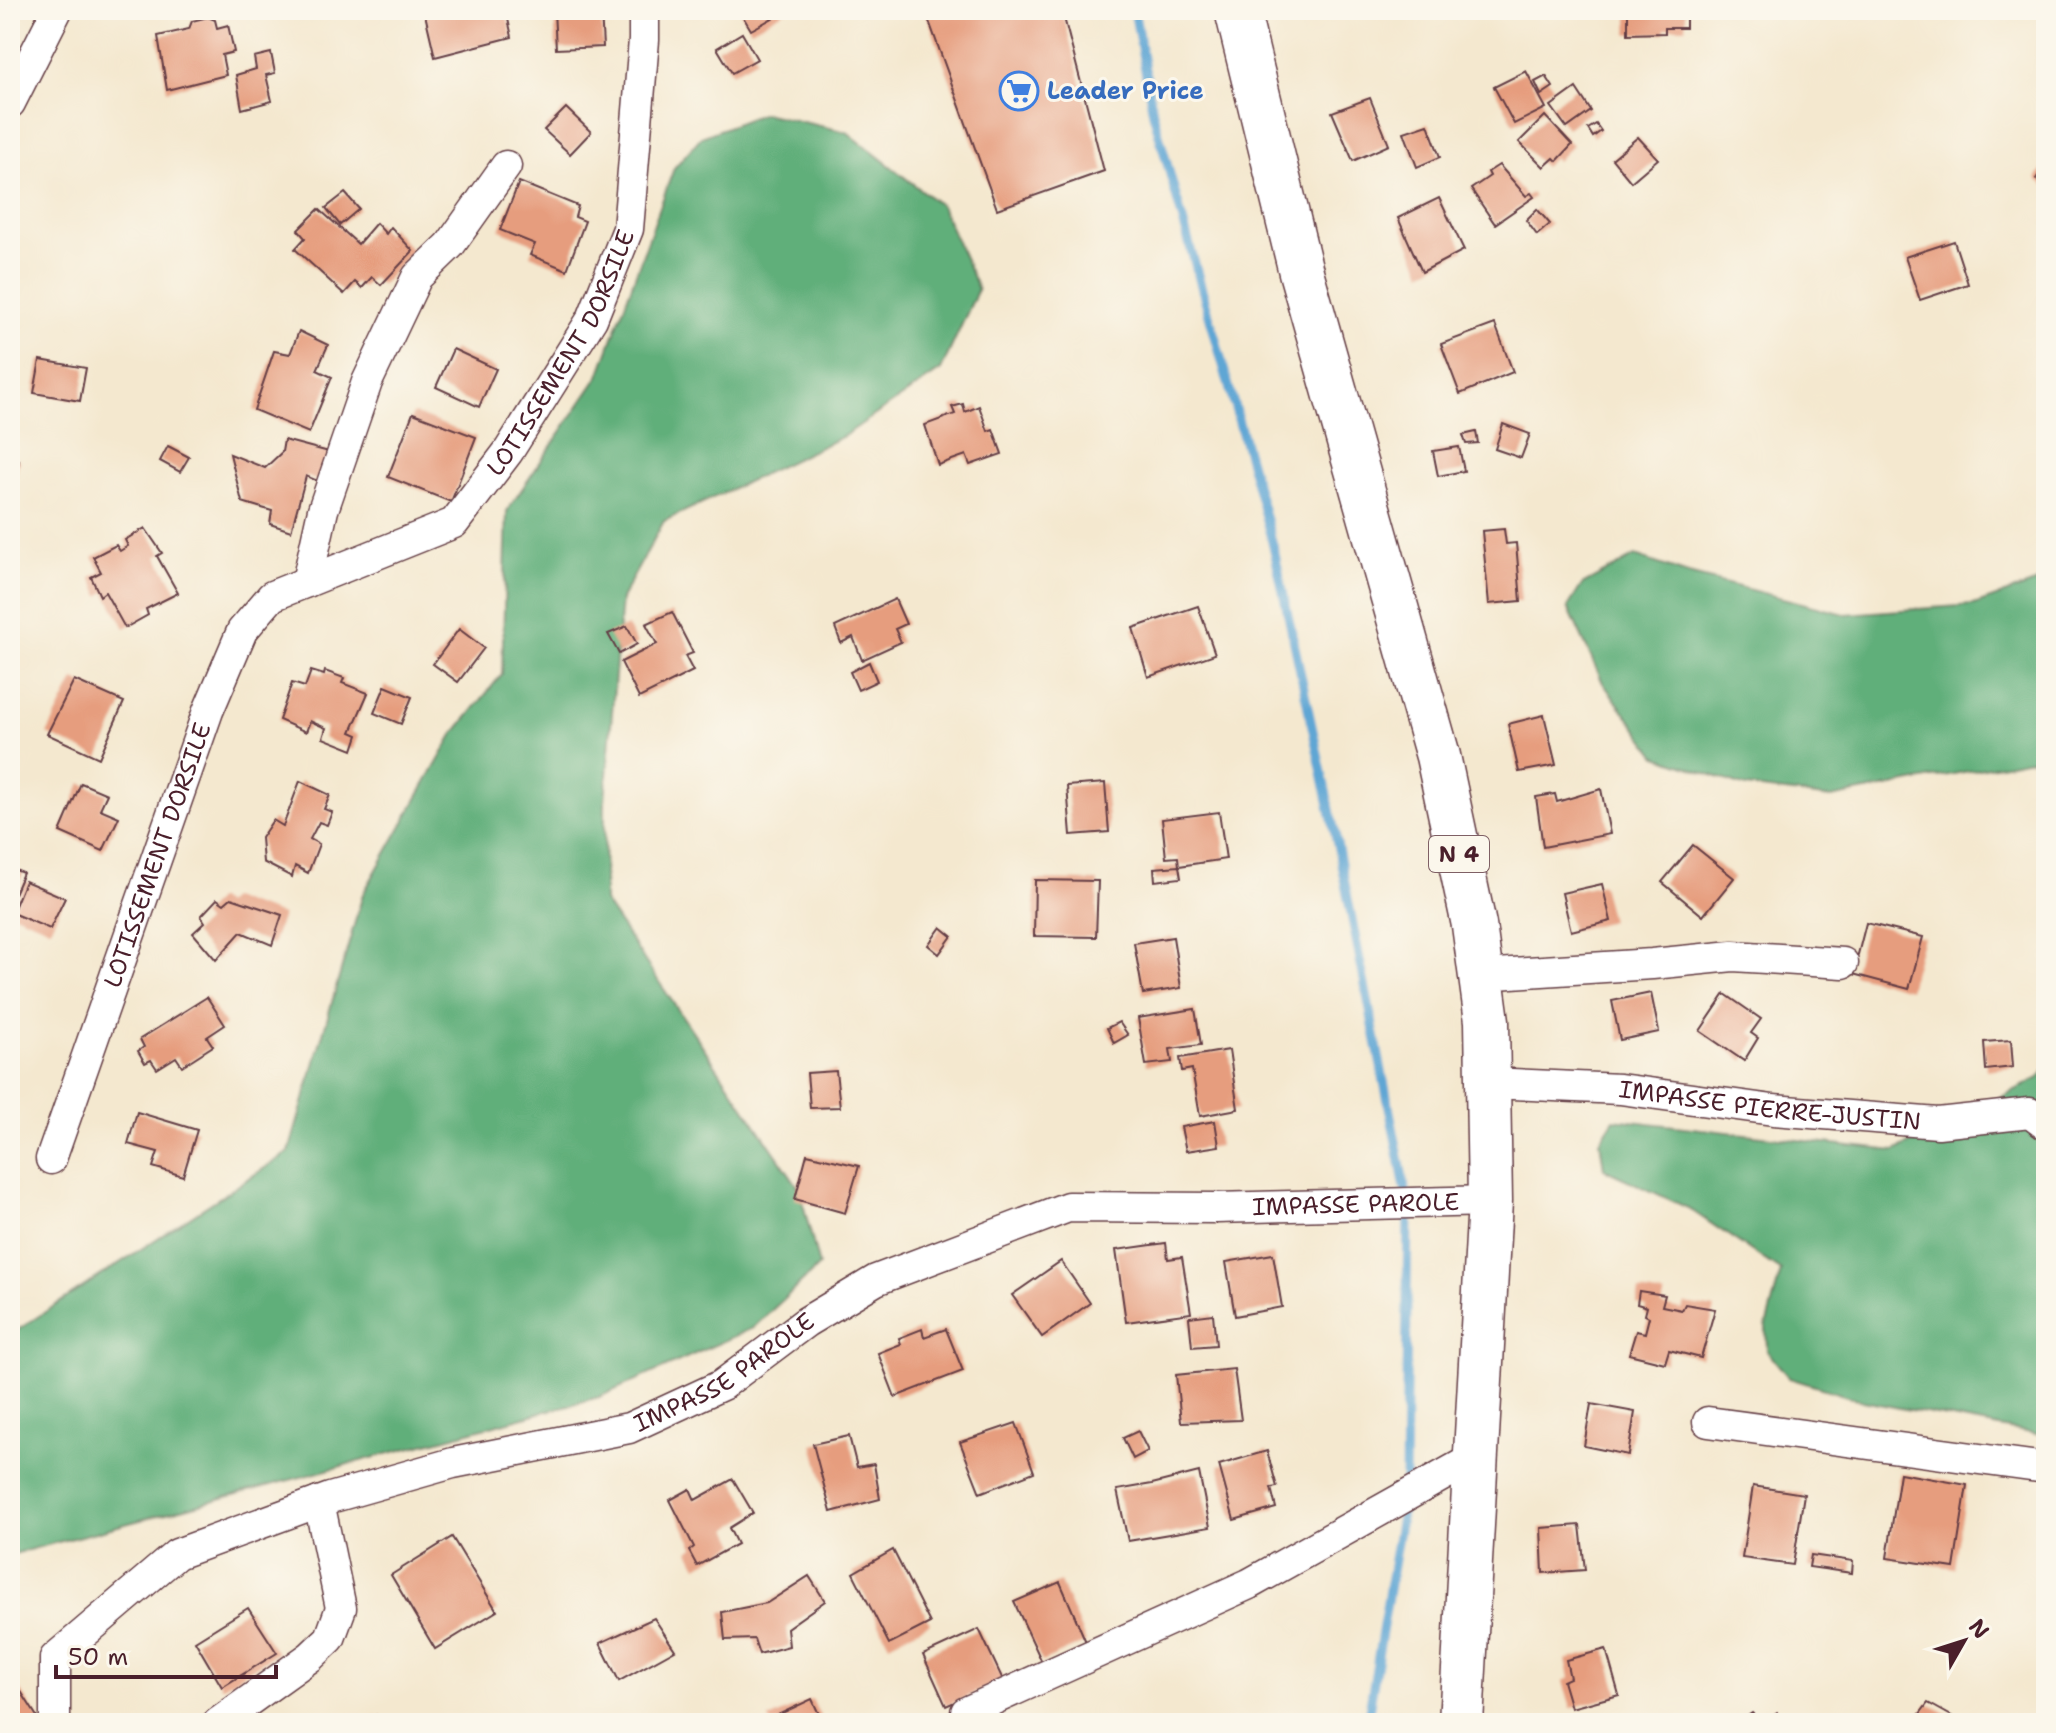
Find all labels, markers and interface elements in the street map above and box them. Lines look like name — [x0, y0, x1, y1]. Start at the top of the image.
supermarket icon: Leader Price — [998, 70, 1040, 112]
place label: Leader Price — [1047, 75, 1204, 107]
street label: LOTISSEMENT DORSILE — [479, 225, 642, 483]
street label: LOTISSEMENT DORSILE — [96, 718, 219, 992]
road number: N 4 — [1429, 836, 1489, 872]
street label: IMPASSE PIERRE-JUSTIN — [1617, 1073, 1922, 1138]
street label: IMPASSE PAROLE — [1252, 1186, 1460, 1223]
street label: IMPASSE PAROLE — [629, 1305, 821, 1440]
north arrow — [1924, 1601, 2004, 1681]
text: N — [1962, 1613, 1996, 1645]
scale bar — [56, 1629, 276, 1679]
text: 50 m — [68, 1641, 128, 1673]

